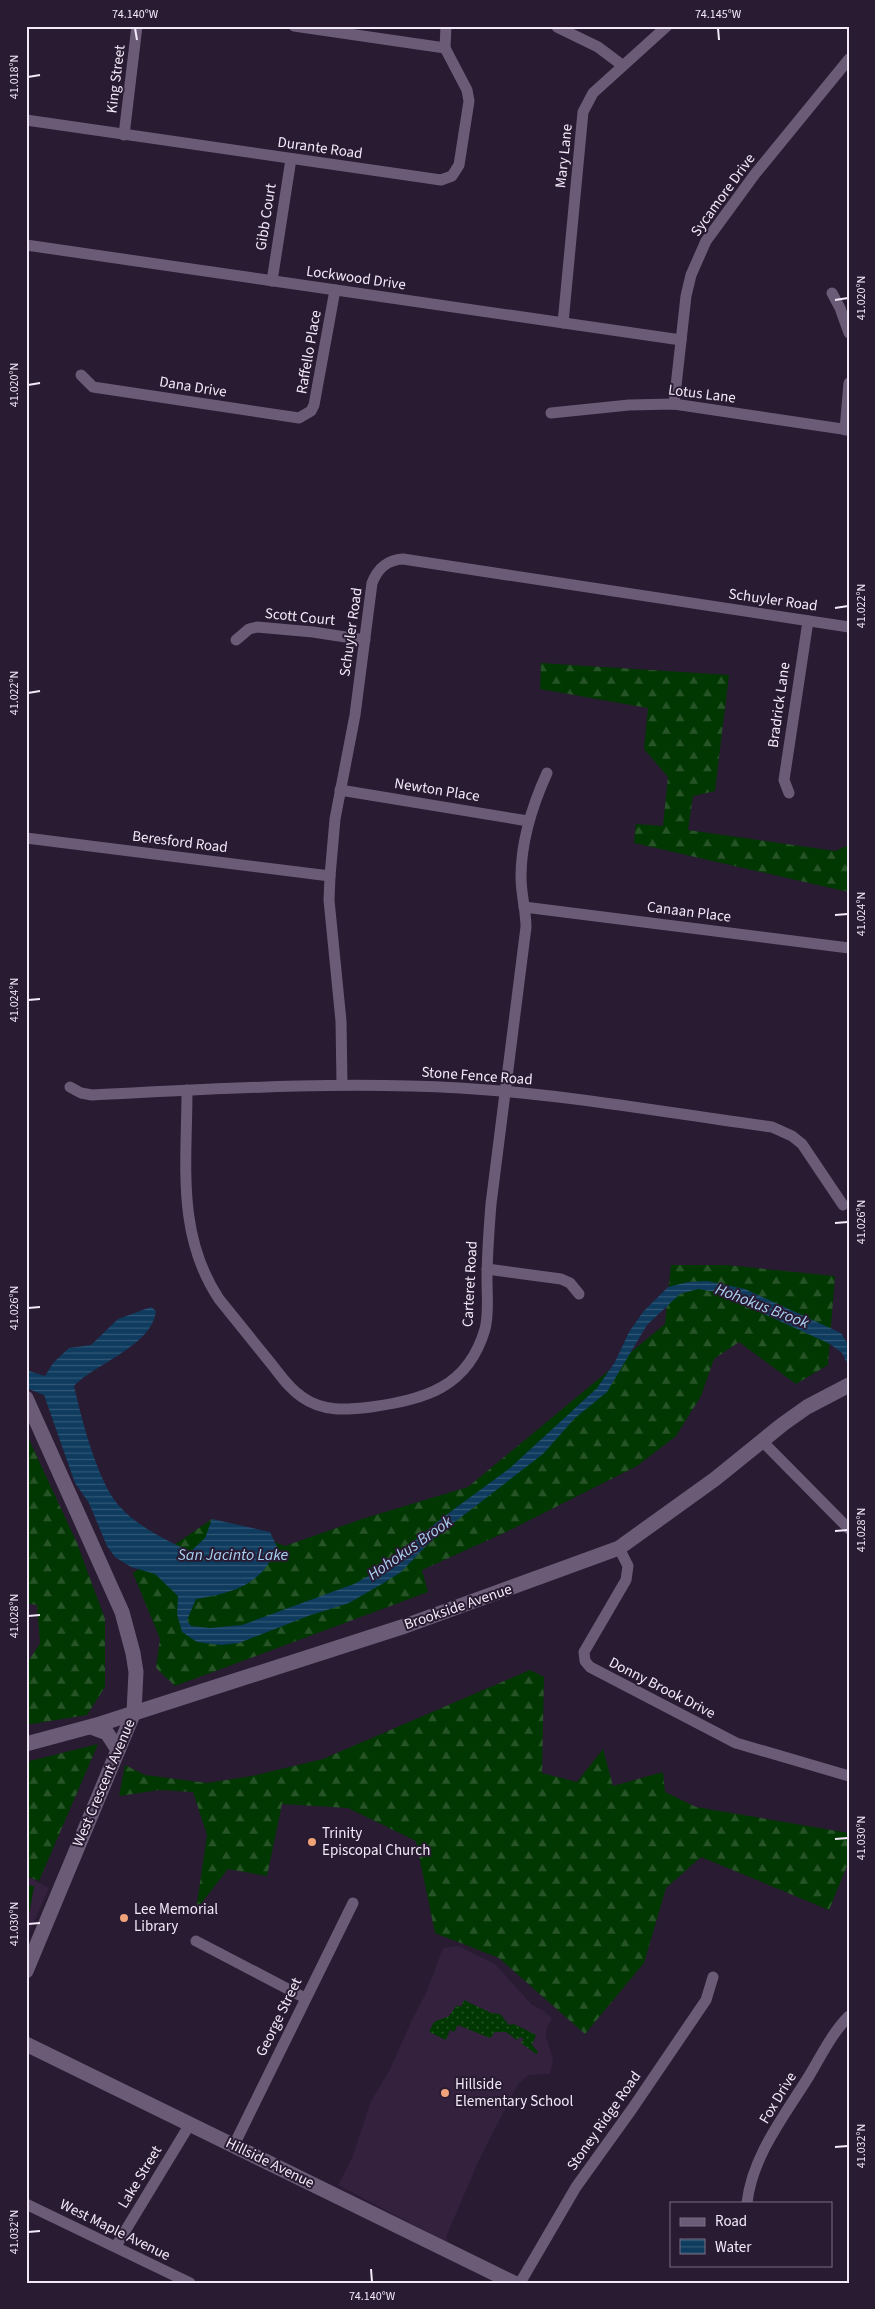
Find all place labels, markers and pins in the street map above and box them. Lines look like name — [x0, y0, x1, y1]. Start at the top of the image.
place label: Trinity Episcopal Church — [322, 1823, 430, 1861]
marker: Trinity Episcopal Church — [306, 1836, 318, 1848]
place label: Lee Memorial Library — [134, 1899, 218, 1937]
marker: Lee Memorial Library — [118, 1912, 130, 1924]
place label: Hillside Elementary School — [455, 2074, 573, 2112]
marker: Hillside Elementary School — [439, 2087, 451, 2099]

